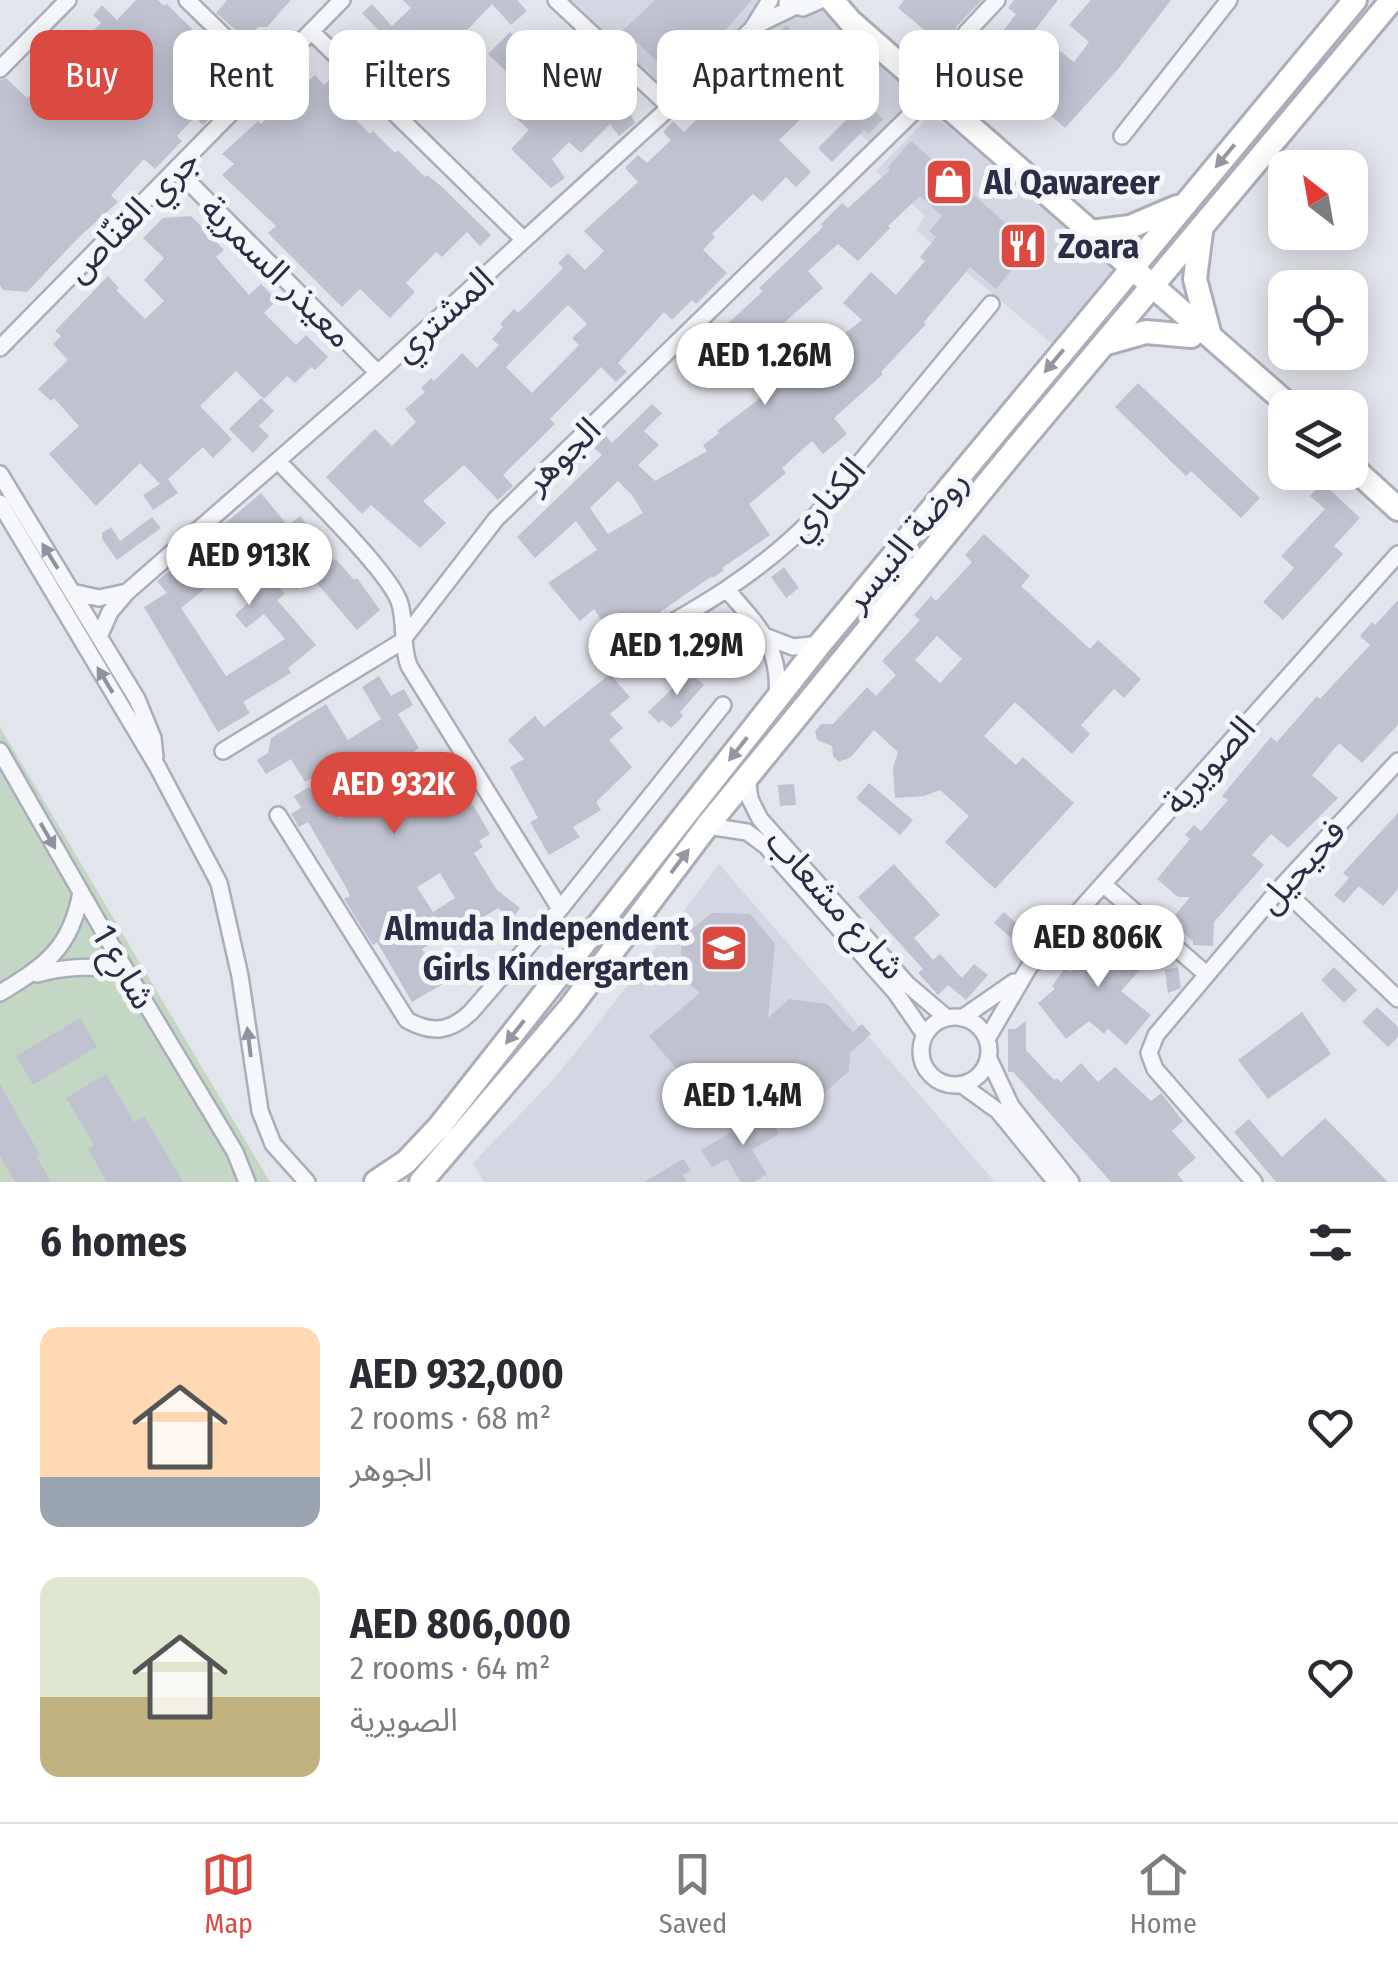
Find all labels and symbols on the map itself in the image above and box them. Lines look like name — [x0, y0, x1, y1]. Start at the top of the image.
street label: جري القنّاص — [56, 139, 212, 295]
one-way arrow — [1215, 143, 1236, 168]
north arrow — [1268, 150, 1368, 250]
shop icon: Al Qawareer — [923, 156, 975, 208]
place label: Al Qawareer — [983, 161, 1160, 203]
street label: معيذر السمرية — [192, 187, 362, 357]
restaurant icon: Zoara — [997, 220, 1049, 272]
place label: Zoara — [1058, 225, 1139, 267]
street label: المشتري — [384, 258, 506, 375]
pin: AED 1.26M — [651, 323, 879, 408]
one-way arrow — [1043, 349, 1065, 374]
street label: الجوهر — [514, 409, 609, 502]
street label: الكناري — [778, 449, 879, 553]
street label: روضة النيسر — [834, 461, 977, 620]
pin: AED 913K — [146, 523, 352, 608]
one-way arrow — [42, 542, 59, 570]
pin: AED 1.29M — [563, 613, 791, 698]
one-way arrow — [97, 666, 114, 694]
street label: الصويرية — [1154, 707, 1264, 823]
one-way arrow — [728, 737, 749, 762]
pin: AED 932K — [291, 752, 497, 837]
street label: فحيحيل — [1248, 810, 1354, 922]
street label: شارع مشعاب — [754, 820, 914, 991]
one-way arrow — [39, 822, 57, 850]
one-way arrow — [670, 848, 690, 874]
pin: AED 806K — [995, 905, 1201, 990]
place label: Almuda Independent Girls Kindergarten — [384, 907, 690, 989]
street label: شارع 1 — [79, 917, 165, 1019]
school or university icon: Almuda Independent Girls Kindergarten — [698, 922, 750, 974]
one-way arrow — [505, 1019, 526, 1044]
one-way arrow — [241, 1026, 257, 1057]
pin: AED 1.4M — [640, 1063, 846, 1148]

